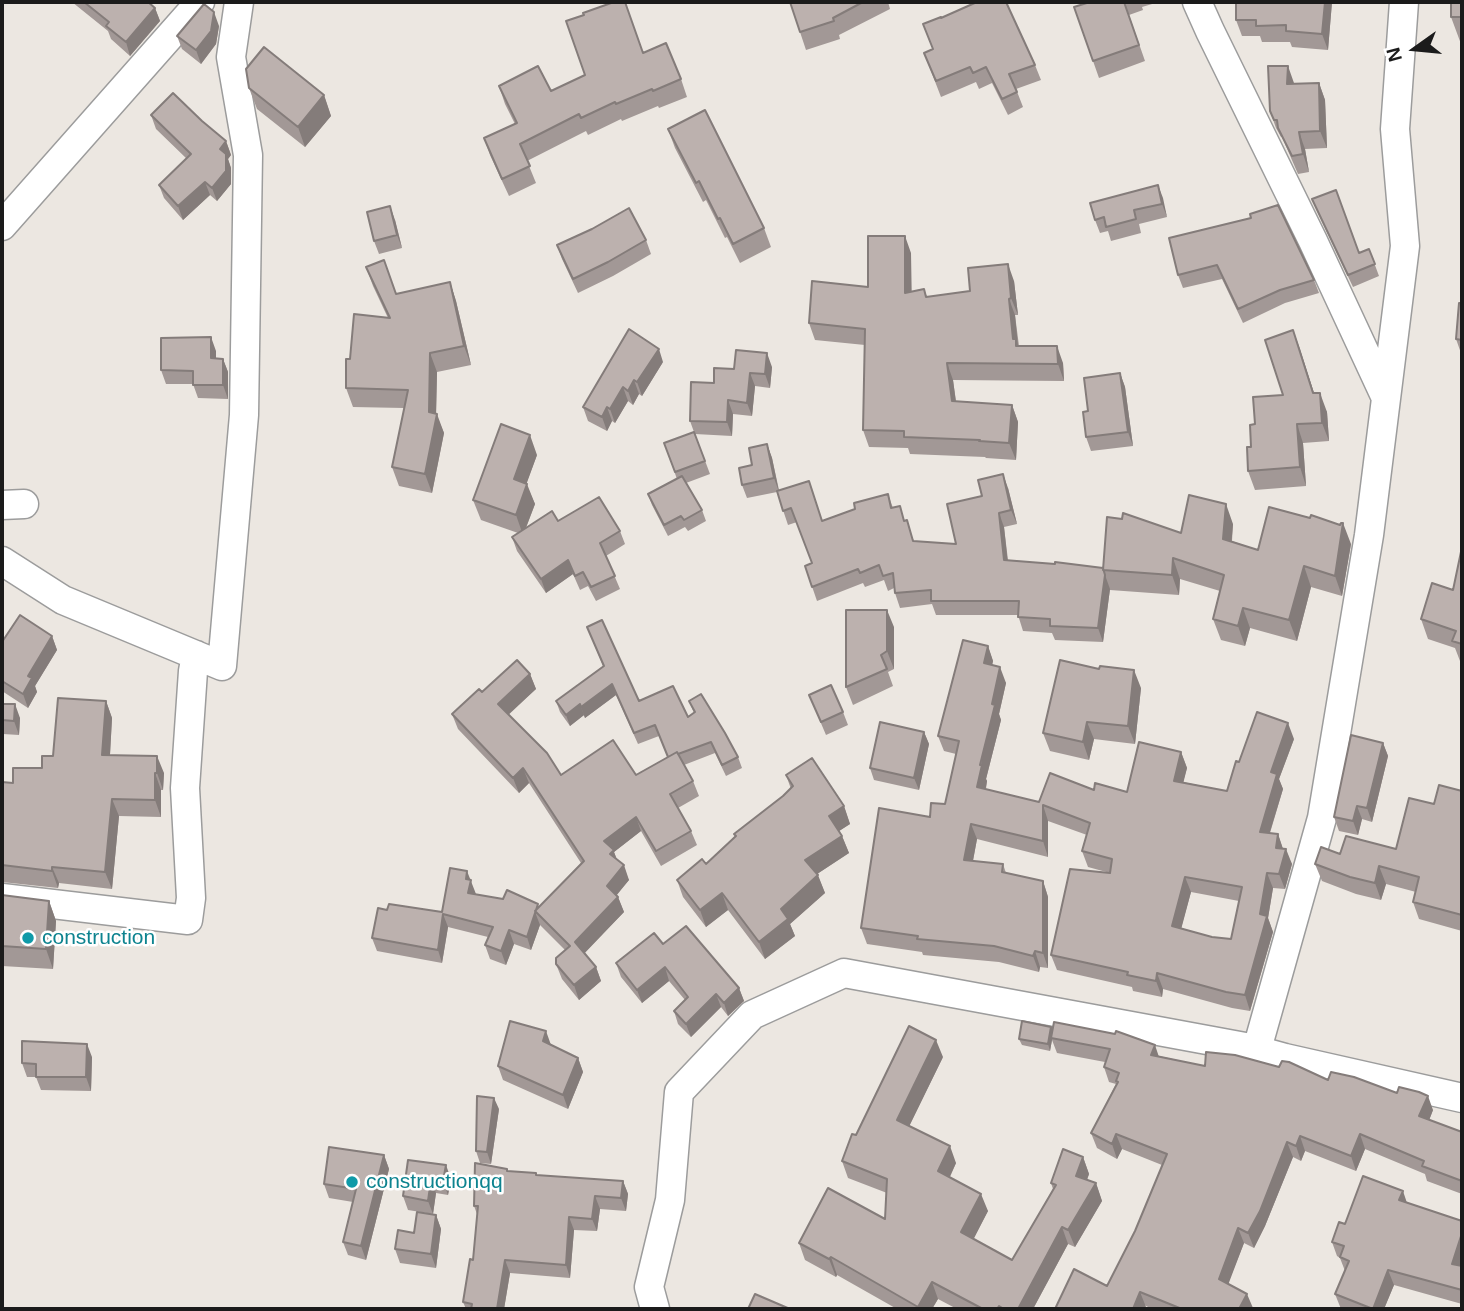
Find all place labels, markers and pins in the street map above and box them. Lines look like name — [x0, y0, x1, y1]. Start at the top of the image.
place label: construction — [42, 925, 155, 951]
marker: construction — [20, 930, 36, 946]
place label: constructionqq — [366, 1169, 503, 1195]
marker: constructionqq — [344, 1174, 360, 1190]

